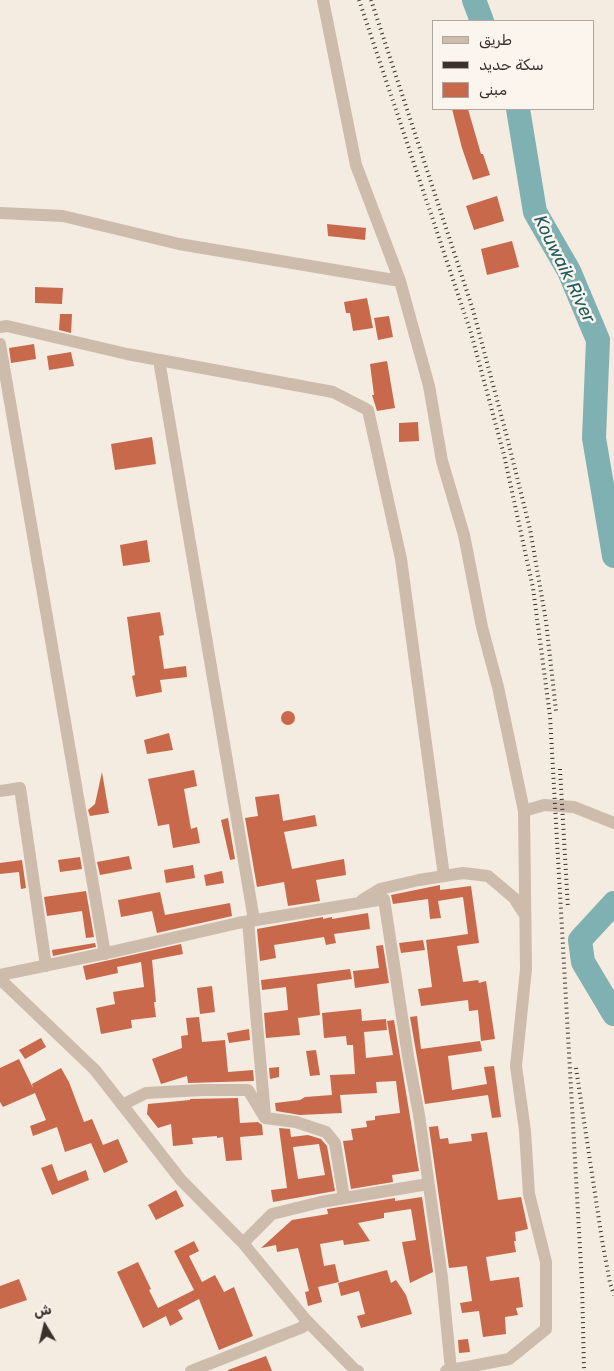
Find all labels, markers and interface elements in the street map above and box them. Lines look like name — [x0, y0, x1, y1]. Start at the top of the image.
legend — [432, 20, 594, 110]
text: طريق — [479, 31, 512, 49]
text: سكة حديد — [479, 56, 544, 74]
text: مبنى — [479, 81, 507, 99]
water label: Kouwaik River — [529, 212, 599, 326]
north arrow — [20, 1301, 70, 1351]
text: ش — [32, 1301, 53, 1320]

